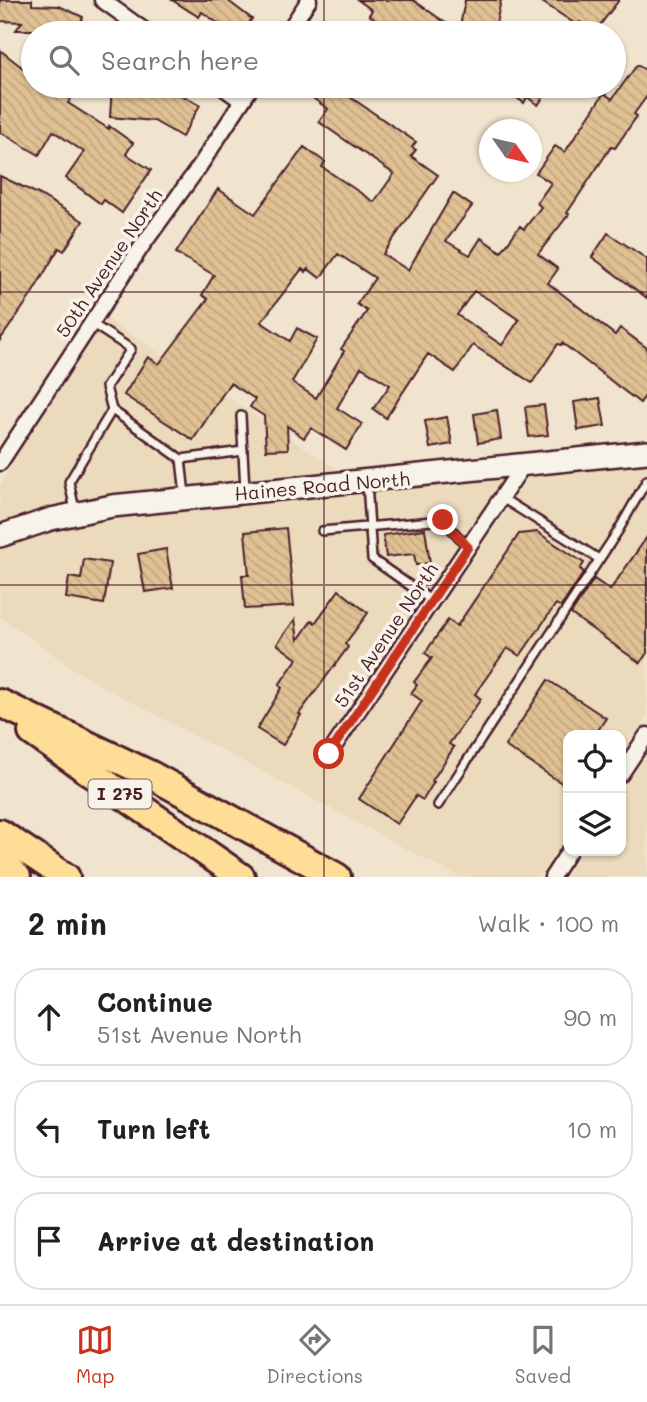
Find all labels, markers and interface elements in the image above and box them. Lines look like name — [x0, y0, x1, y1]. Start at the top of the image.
search box — [21, 21, 626, 98]
icon: search — [45, 41, 83, 79]
text: Search here — [101, 43, 259, 77]
north arrow — [479, 119, 542, 182]
street label: 50th Avenue North — [50, 184, 168, 342]
street label: Haines Road North — [233, 465, 411, 506]
route end — [427, 504, 458, 535]
street label: 51st Avenue North — [328, 558, 443, 712]
map controls — [563, 730, 626, 856]
button: locate — [563, 730, 626, 793]
route start — [313, 738, 344, 769]
road number: I 275 — [88, 780, 152, 808]
button: layers — [563, 793, 626, 856]
text: 2 min — [28, 903, 107, 943]
text: Walk · 100 m — [477, 908, 619, 938]
text: Continue — [97, 985, 213, 1019]
icon: ahead — [30, 998, 68, 1036]
text: 90 m — [564, 1002, 617, 1032]
text: 51st Avenue North — [97, 1019, 302, 1049]
icon: left — [30, 1110, 68, 1148]
text: Turn left — [97, 1112, 210, 1146]
text: 10 m — [567, 1114, 617, 1144]
icon: arrive — [30, 1222, 68, 1260]
text: Arrive at destination — [97, 1224, 374, 1258]
tab: Map — [76, 1321, 115, 1388]
tab: Directions — [266, 1321, 363, 1388]
tab: Saved — [515, 1321, 571, 1388]

